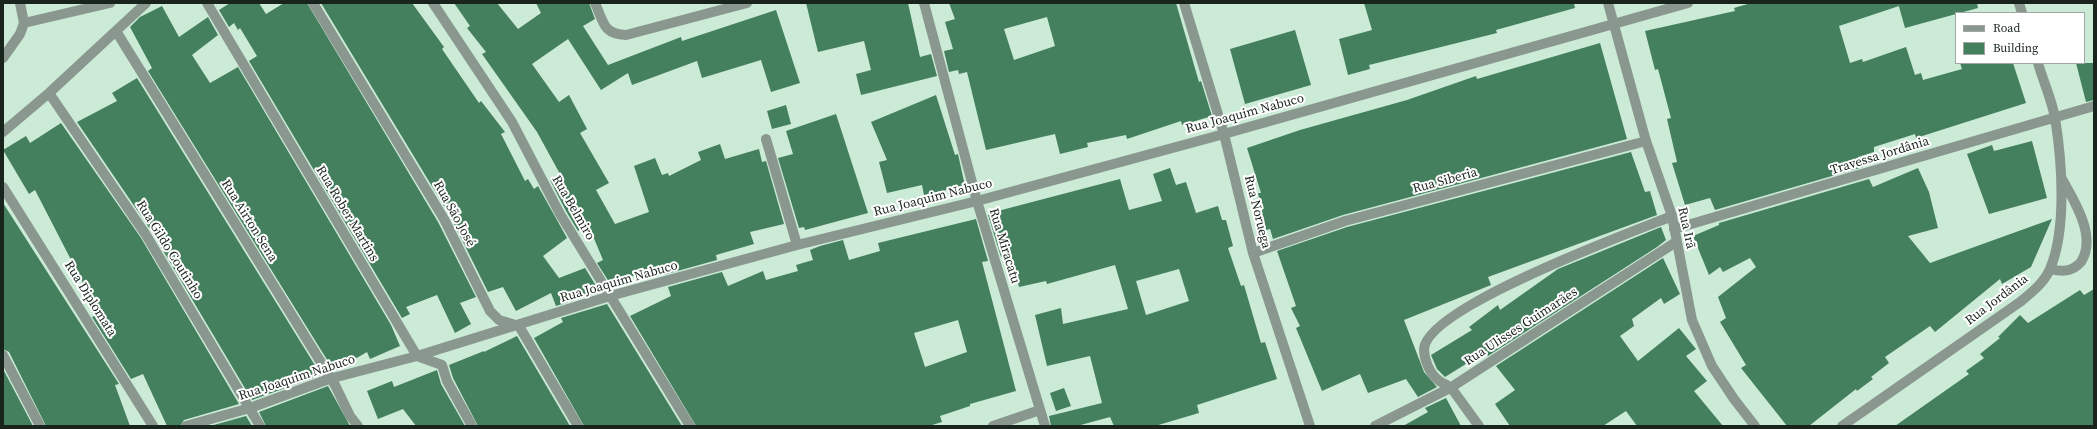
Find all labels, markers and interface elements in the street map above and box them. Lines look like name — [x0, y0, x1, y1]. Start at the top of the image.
legend — [1955, 12, 2085, 64]
text: Road — [1993, 20, 2020, 36]
text: Building — [1993, 40, 2038, 56]
street label: Rua Joaquim Nabuco — [1184, 91, 1306, 137]
street label: Travessa Jordânia — [1829, 134, 1931, 178]
street label: Rua Rober Martins — [312, 163, 382, 265]
street label: Rua Siberia — [1411, 165, 1479, 197]
street label: Rua Belmiro — [548, 173, 598, 243]
street label: Rua Noruega — [1240, 174, 1274, 250]
street label: Rua Joaquim Nabuco — [872, 176, 994, 220]
street label: Rua Airton Sena — [218, 177, 280, 265]
street label: Rua São José — [429, 178, 479, 250]
street label: Rua Gildo Coutinho — [132, 198, 206, 302]
street label: Rua Miracatu — [985, 206, 1023, 286]
street label: Rua Irã — [1674, 206, 1698, 250]
street label: Rua Diplomata — [61, 258, 119, 340]
street label: Rua Joaquim Nabuco — [558, 258, 680, 306]
street label: Rua Jordânia — [1962, 271, 2032, 329]
street label: Rua Ulisses Guimarães — [1461, 284, 1581, 370]
street label: Rua Joaquim Nabuco — [237, 352, 357, 404]

